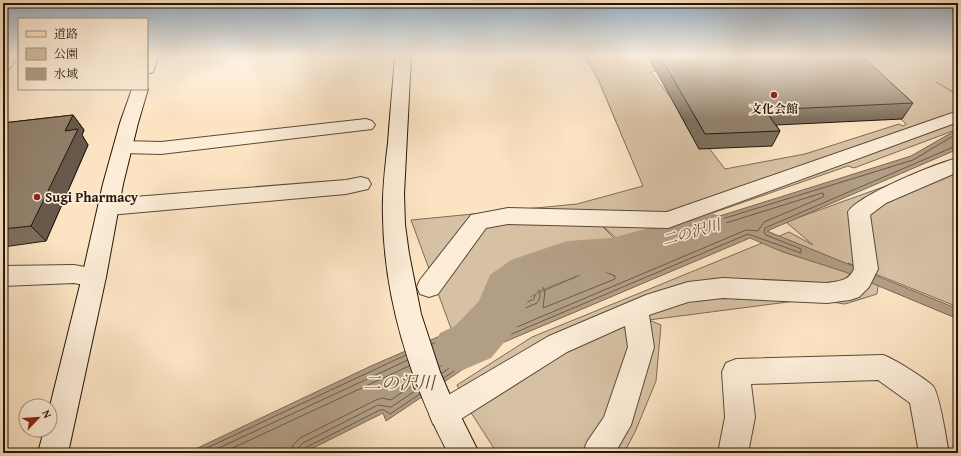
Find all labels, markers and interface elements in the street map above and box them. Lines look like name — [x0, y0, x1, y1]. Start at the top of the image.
legend — [18, 18, 148, 90]
text: 道路 — [54, 25, 78, 42]
text: 公園 — [54, 45, 78, 62]
text: 水域 — [54, 65, 78, 82]
marker: 文化会館 — [769, 90, 779, 100]
place label: 文化会館 — [750, 100, 798, 117]
place label: Sugi Pharmacy — [45, 187, 139, 207]
marker: Sugi Pharmacy — [32, 192, 42, 202]
water label: 二の沢川 — [659, 213, 725, 250]
water label: 二の沢川 — [363, 369, 437, 396]
north arrow — [18, 398, 58, 438]
text: N — [38, 407, 56, 421]

